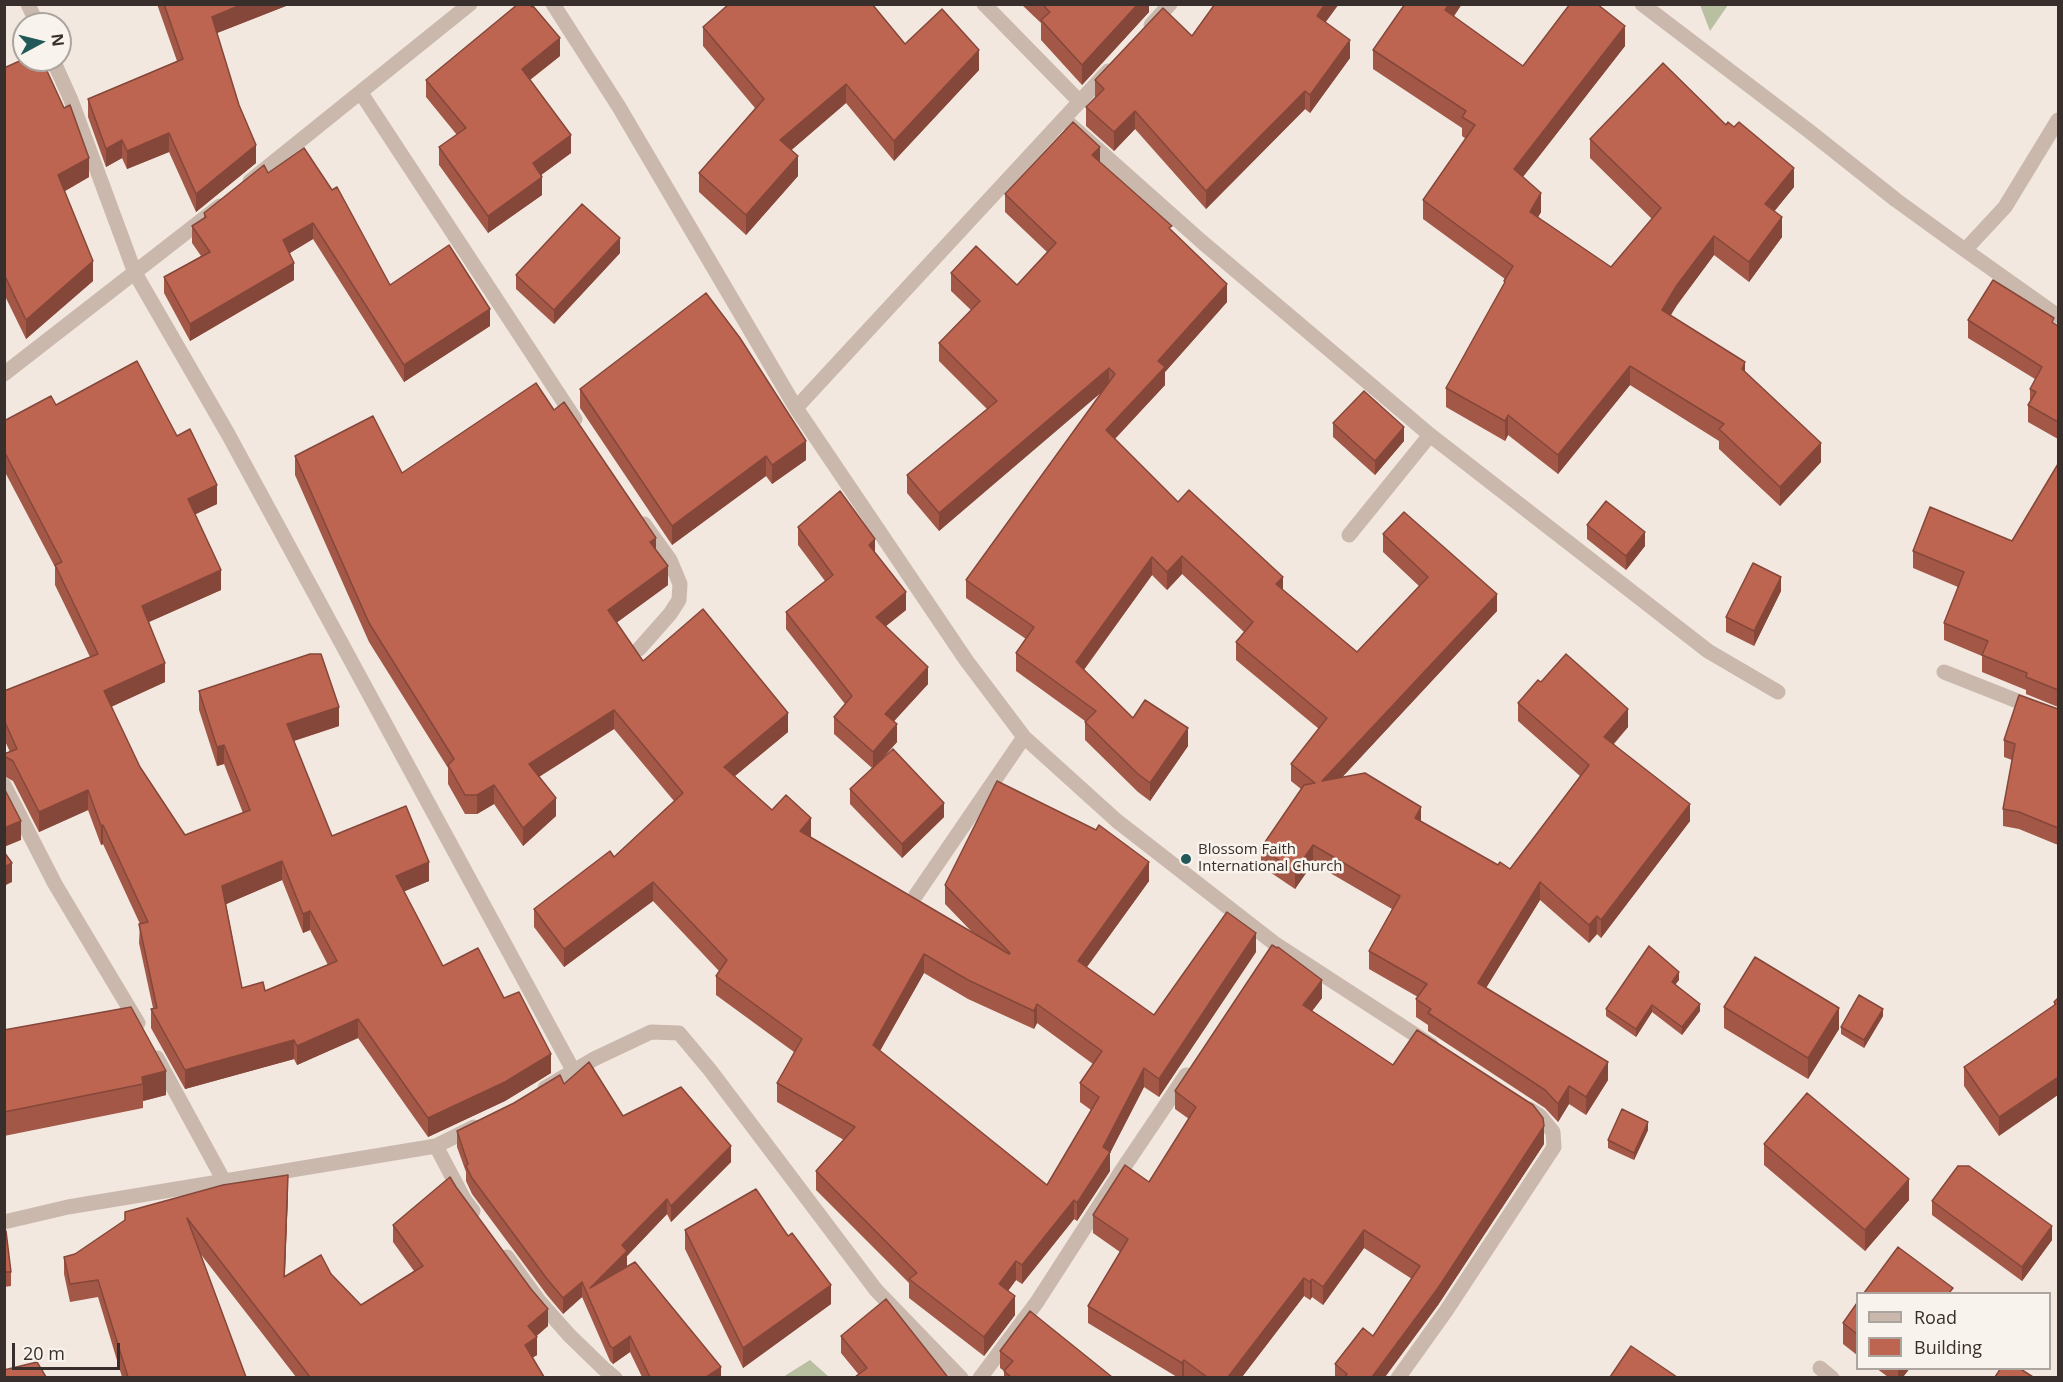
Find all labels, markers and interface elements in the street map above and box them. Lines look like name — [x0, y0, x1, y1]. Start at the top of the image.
north arrow — [12, 12, 72, 72]
text: N — [46, 32, 70, 48]
place label: Blossom Faith International Church — [1198, 841, 1343, 876]
marker: Blossom Faith International Church — [1179, 852, 1193, 866]
legend — [1856, 1292, 2051, 1370]
text: Road — [1914, 1305, 1957, 1329]
scale bar — [15, 1331, 123, 1369]
text: Building — [1914, 1335, 1982, 1359]
text: 20 m — [23, 1341, 65, 1365]

